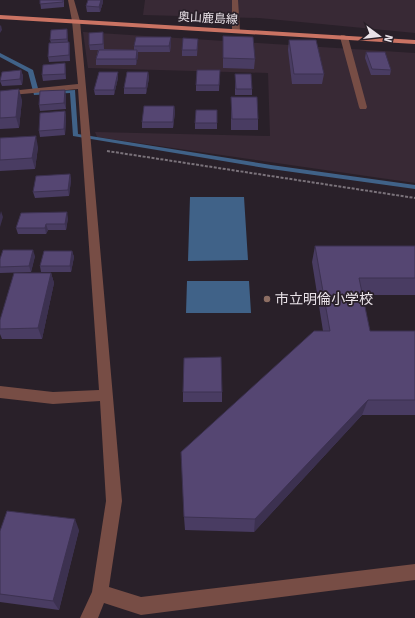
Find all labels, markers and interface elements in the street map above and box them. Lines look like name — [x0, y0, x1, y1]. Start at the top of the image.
street label: 奥山鹿島線 — [178, 9, 238, 27]
north arrow — [359, 16, 399, 56]
text: N — [381, 33, 395, 44]
place label: 市立明倫小学校 — [275, 291, 373, 308]
marker: 市立明倫小学校 — [262, 294, 272, 304]

